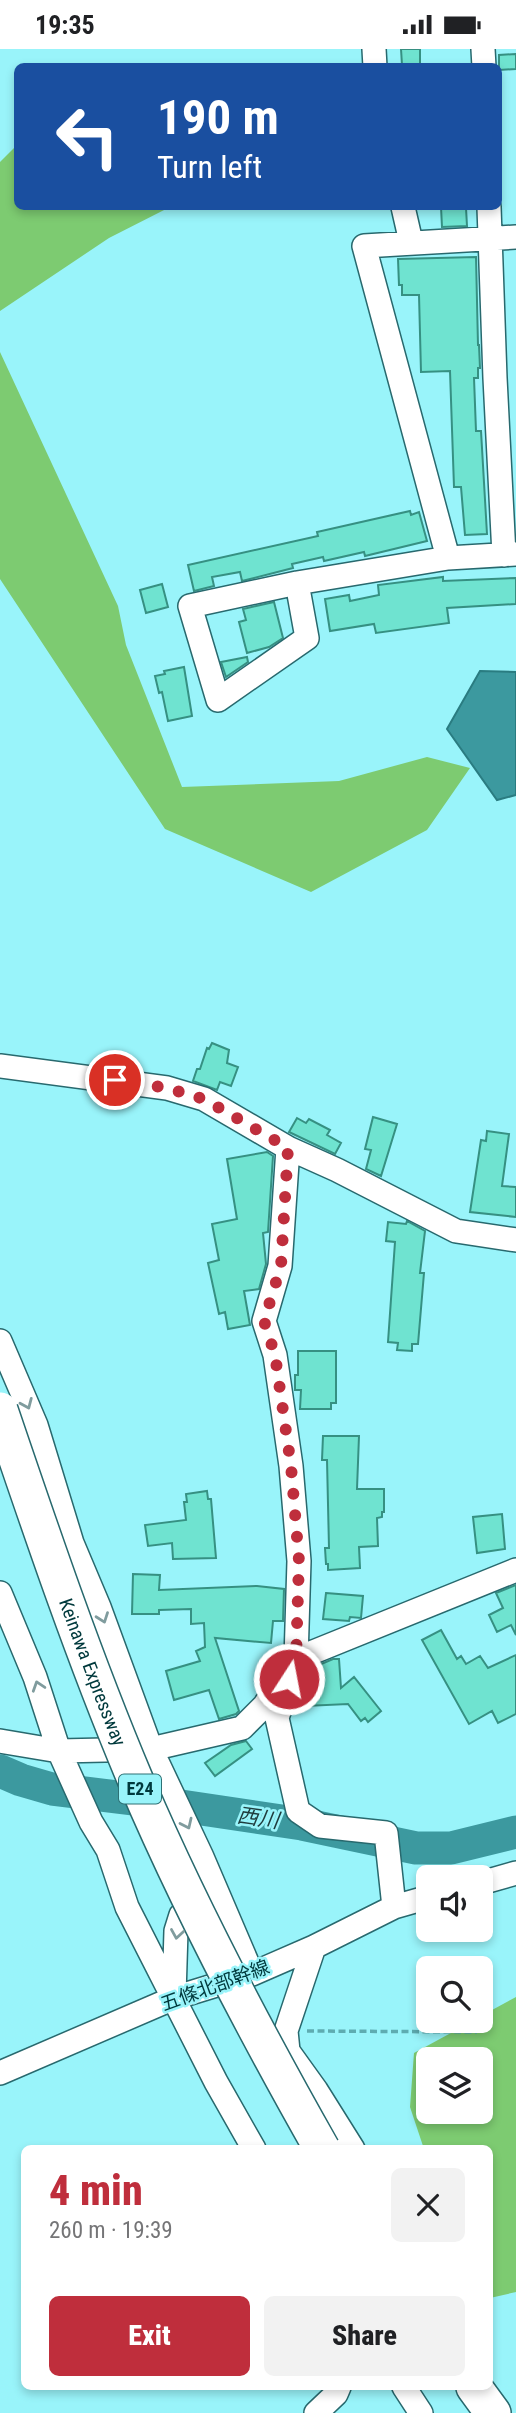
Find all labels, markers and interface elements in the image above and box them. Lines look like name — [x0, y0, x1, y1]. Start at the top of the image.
text: 19:35 — [35, 10, 95, 40]
text: 190 m — [157, 89, 279, 146]
icon: left — [42, 91, 133, 182]
text: Turn left — [157, 148, 262, 186]
pin — [85, 1050, 145, 1110]
icon: arrive — [96, 1061, 134, 1099]
one-way arrow — [19, 1397, 33, 1409]
street label: Keinawa Expressway — [54, 1595, 131, 1749]
one-way arrow — [95, 1612, 109, 1624]
position arrow — [252, 1642, 326, 1716]
one-way arrow — [32, 1680, 46, 1693]
road number: E24 — [119, 1775, 161, 1804]
water label: 西川 — [236, 1803, 282, 1833]
one-way arrow — [179, 1817, 193, 1829]
map controls — [416, 1865, 493, 2124]
button: sound — [416, 1865, 493, 1942]
one-way arrow — [170, 1928, 185, 1940]
street label: 五條北部幹線 — [158, 1955, 273, 2016]
button: search — [416, 1956, 493, 2033]
button: layers — [416, 2047, 493, 2124]
text: 4 min — [49, 2166, 143, 2215]
button: close — [391, 2168, 465, 2242]
text: 260 m · 19:39 — [49, 2217, 173, 2244]
button: Exit — [49, 2296, 250, 2376]
button: Share — [264, 2296, 465, 2376]

